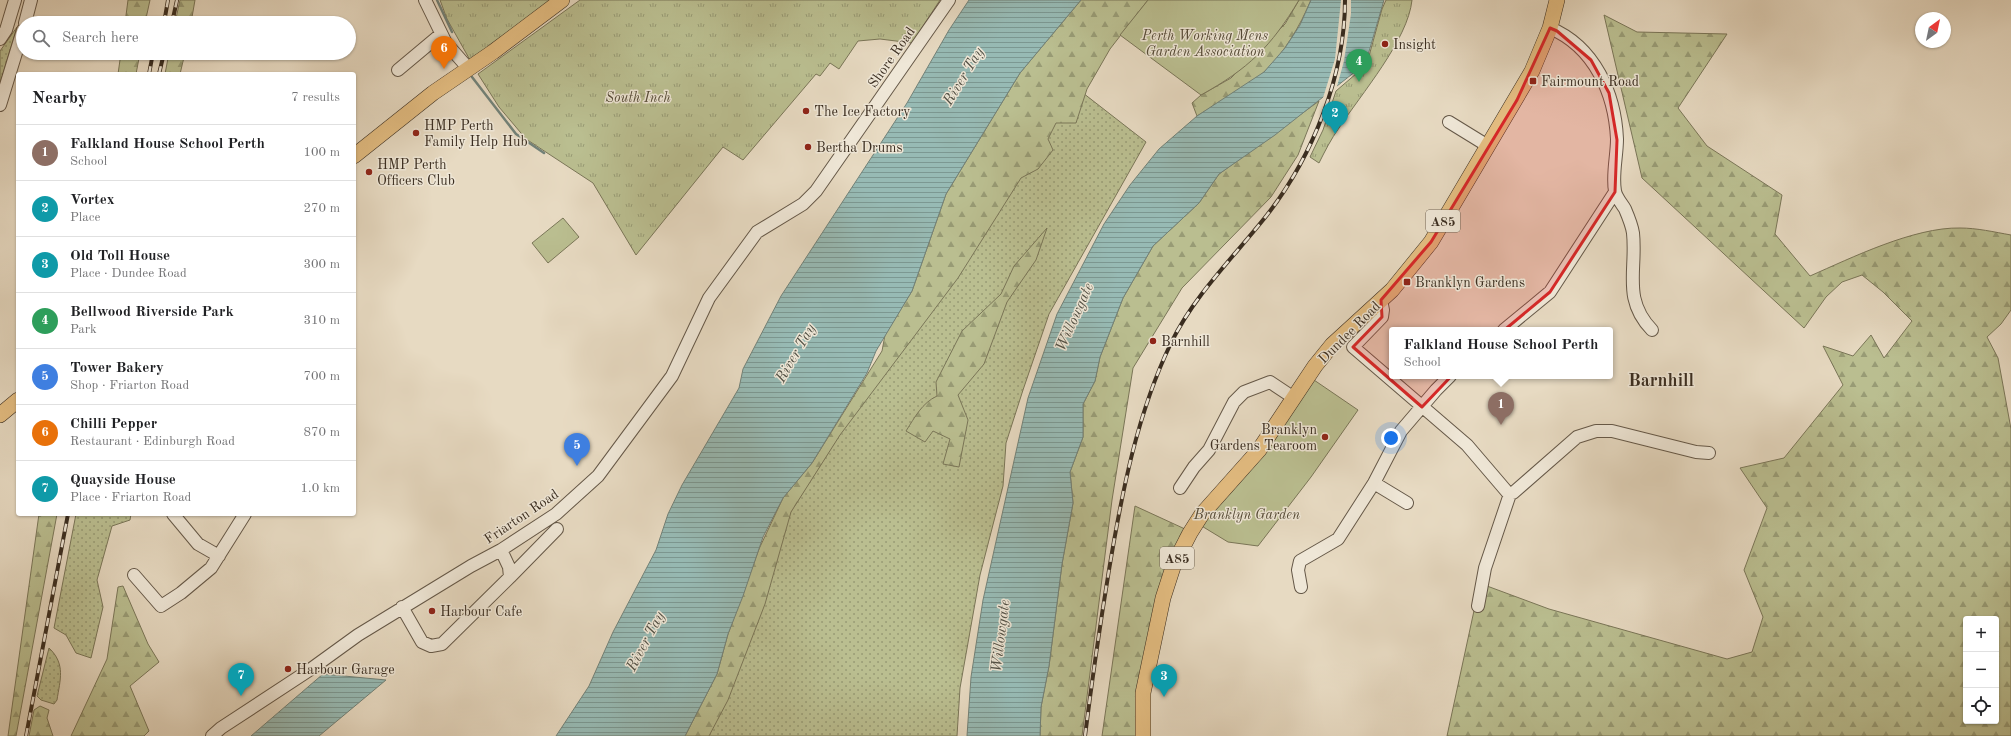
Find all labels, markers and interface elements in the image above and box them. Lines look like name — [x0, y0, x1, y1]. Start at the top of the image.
north arrow — [1915, 12, 1951, 48]
search box — [16, 16, 356, 60]
street label: Shore Road — [866, 25, 918, 90]
icon: search — [30, 27, 52, 49]
park label: Perth Working Mens Garden Association — [1141, 29, 1268, 59]
text: Search here — [62, 31, 139, 46]
pin: 6 — [431, 36, 457, 69]
place label: Insight — [1393, 38, 1436, 52]
marker: Insight — [1380, 39, 1390, 49]
water label: River Tay — [941, 45, 988, 109]
pin: 4 — [1346, 49, 1372, 82]
place label: Fairmount Road — [1541, 75, 1639, 89]
marker: Fairmount Road — [1528, 76, 1538, 86]
text: Nearby — [32, 90, 87, 107]
text: 7 results — [291, 91, 340, 104]
park label: South Inch — [605, 91, 671, 105]
pin: 2 — [1322, 101, 1348, 134]
place label: The Ice Factory — [814, 105, 911, 119]
marker: The Ice Factory — [801, 106, 811, 116]
place label: HMP Perth Family Help Hub — [424, 119, 528, 149]
marker: HMP Perth Family Help Hub — [411, 128, 421, 138]
text: Falkland House School Perth — [70, 137, 265, 152]
place label: Bertha Drums — [816, 141, 903, 155]
marker: Bertha Drums — [803, 142, 813, 152]
text: 1 — [41, 146, 49, 159]
text: 100 m — [303, 146, 340, 159]
text: School — [70, 155, 107, 168]
place label: HMP Perth Officers Club — [377, 158, 455, 188]
marker: HMP Perth Officers Club — [364, 167, 374, 177]
text: Vortex — [70, 193, 115, 208]
text: 2 — [41, 202, 49, 215]
text: 270 m — [303, 202, 340, 215]
road number: A85 — [1426, 210, 1460, 232]
text: Place — [70, 211, 100, 224]
text: Old Toll House — [70, 249, 170, 264]
text: 3 — [41, 258, 49, 271]
text: 300 m — [303, 258, 340, 271]
text: Place · Dundee Road — [70, 267, 187, 280]
place label: Branklyn Gardens — [1415, 276, 1525, 290]
marker: Branklyn Gardens — [1402, 277, 1412, 287]
water label: Willowgate — [1054, 281, 1097, 354]
street label: Dundee Road — [1316, 299, 1383, 366]
text: Bellwood Riverside Park — [70, 305, 234, 320]
text: 4 — [41, 314, 49, 327]
text: 310 m — [303, 314, 340, 327]
water label: River Tay — [773, 322, 819, 386]
text: Park — [70, 323, 97, 336]
popup — [1389, 327, 1613, 379]
place label: Barnhill — [1161, 335, 1210, 349]
marker: Barnhill — [1148, 336, 1158, 346]
text: Falkland House School Perth — [1404, 338, 1598, 353]
text: School — [1404, 356, 1441, 369]
text: Tower Bakery — [70, 361, 164, 376]
text: 5 — [41, 370, 49, 383]
text: 700 m — [303, 370, 340, 383]
district label: Barnhill — [1628, 372, 1695, 390]
text: Shop · Friarton Road — [70, 379, 189, 392]
pin: 1 — [1488, 392, 1514, 425]
text: Chilli Pepper — [70, 417, 157, 432]
place label: Branklyn Gardens Tearoom — [1210, 423, 1317, 453]
text: 6 — [41, 426, 49, 439]
text: 870 m — [303, 426, 340, 439]
your location — [1381, 428, 1401, 448]
marker: Branklyn Gardens Tearoom — [1320, 432, 1330, 442]
pin: 5 — [564, 433, 590, 466]
text: Restaurant · Edinburgh Road — [70, 435, 235, 448]
text: Quayside House — [70, 473, 176, 488]
text: 7 — [41, 482, 49, 495]
text: 1.0 km — [301, 482, 340, 495]
street label: Friarton Road — [482, 487, 561, 547]
text: Place · Friarton Road — [70, 491, 191, 504]
park label: Branklyn Garden — [1193, 508, 1300, 523]
road number: A85 — [1160, 547, 1194, 569]
water label: Willowgate — [990, 599, 1013, 673]
place label: Harbour Cafe — [440, 605, 522, 619]
marker: Harbour Cafe — [427, 606, 437, 616]
water label: River Tay — [624, 609, 668, 675]
map controls — [1963, 616, 1999, 724]
button: + — [1963, 616, 1999, 652]
button: − — [1963, 652, 1999, 688]
pin: 7 — [228, 663, 254, 696]
place label: Harbour Garage — [296, 663, 395, 677]
marker: Harbour Garage — [283, 664, 293, 674]
pin: 3 — [1151, 664, 1177, 697]
button: locate — [1963, 688, 1999, 724]

